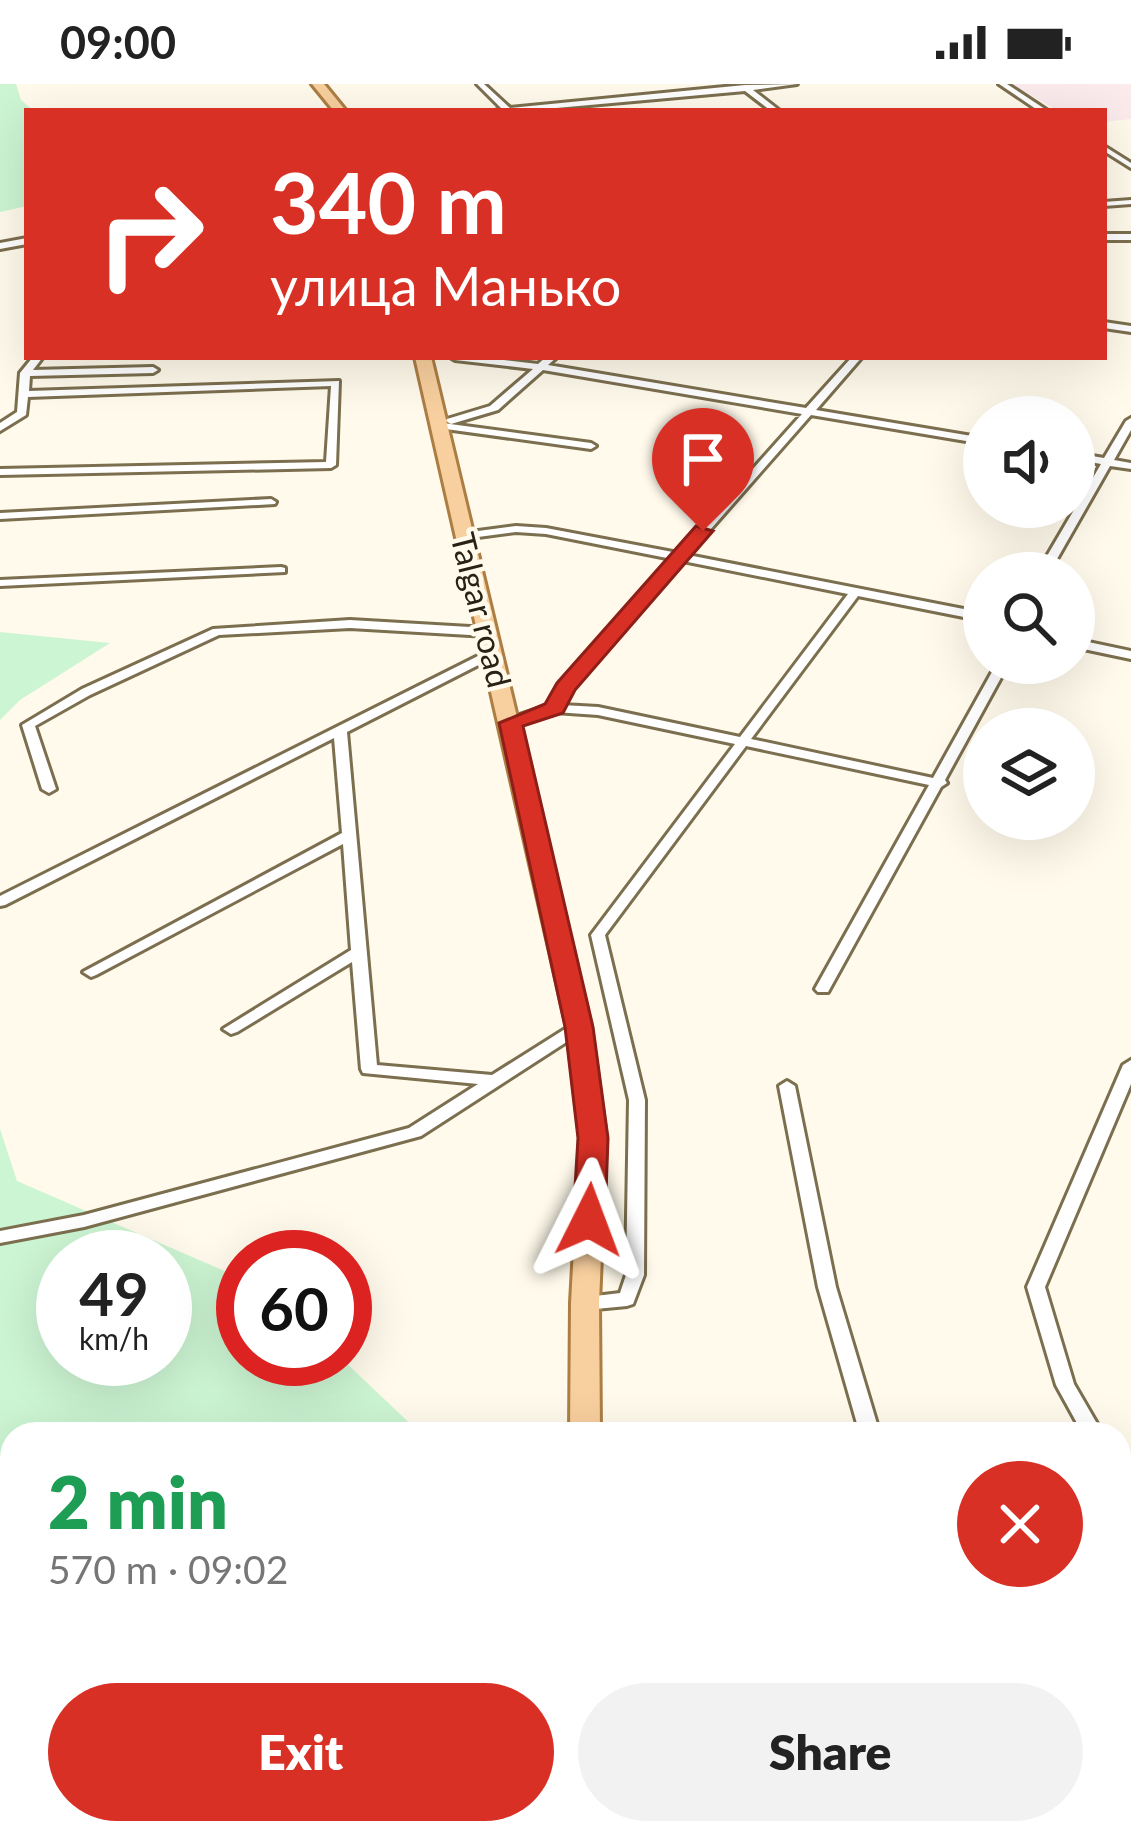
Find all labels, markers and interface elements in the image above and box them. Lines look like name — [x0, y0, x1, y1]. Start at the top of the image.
text: 09:00 — [60, 15, 176, 69]
text: 340 m — [270, 151, 507, 252]
icon: right — [72, 156, 228, 312]
text: улица Манько — [270, 253, 621, 318]
map controls — [963, 396, 1095, 840]
button: sound — [963, 396, 1095, 528]
pin — [652, 408, 754, 531]
icon: arrive — [670, 426, 736, 492]
street label: Talgar road — [443, 528, 521, 691]
button: search — [963, 552, 1095, 684]
button: layers — [963, 708, 1095, 840]
position arrow — [526, 1157, 652, 1283]
speed limit sign: 60 — [216, 1230, 372, 1386]
text: 49 — [79, 1257, 149, 1329]
text: km/h — [79, 1320, 149, 1356]
text: 2 min — [48, 1458, 228, 1544]
button: close — [957, 1461, 1083, 1587]
text: 570 m · 09:02 — [48, 1546, 288, 1592]
button: Exit — [48, 1683, 554, 1821]
button: Share — [578, 1683, 1083, 1821]

